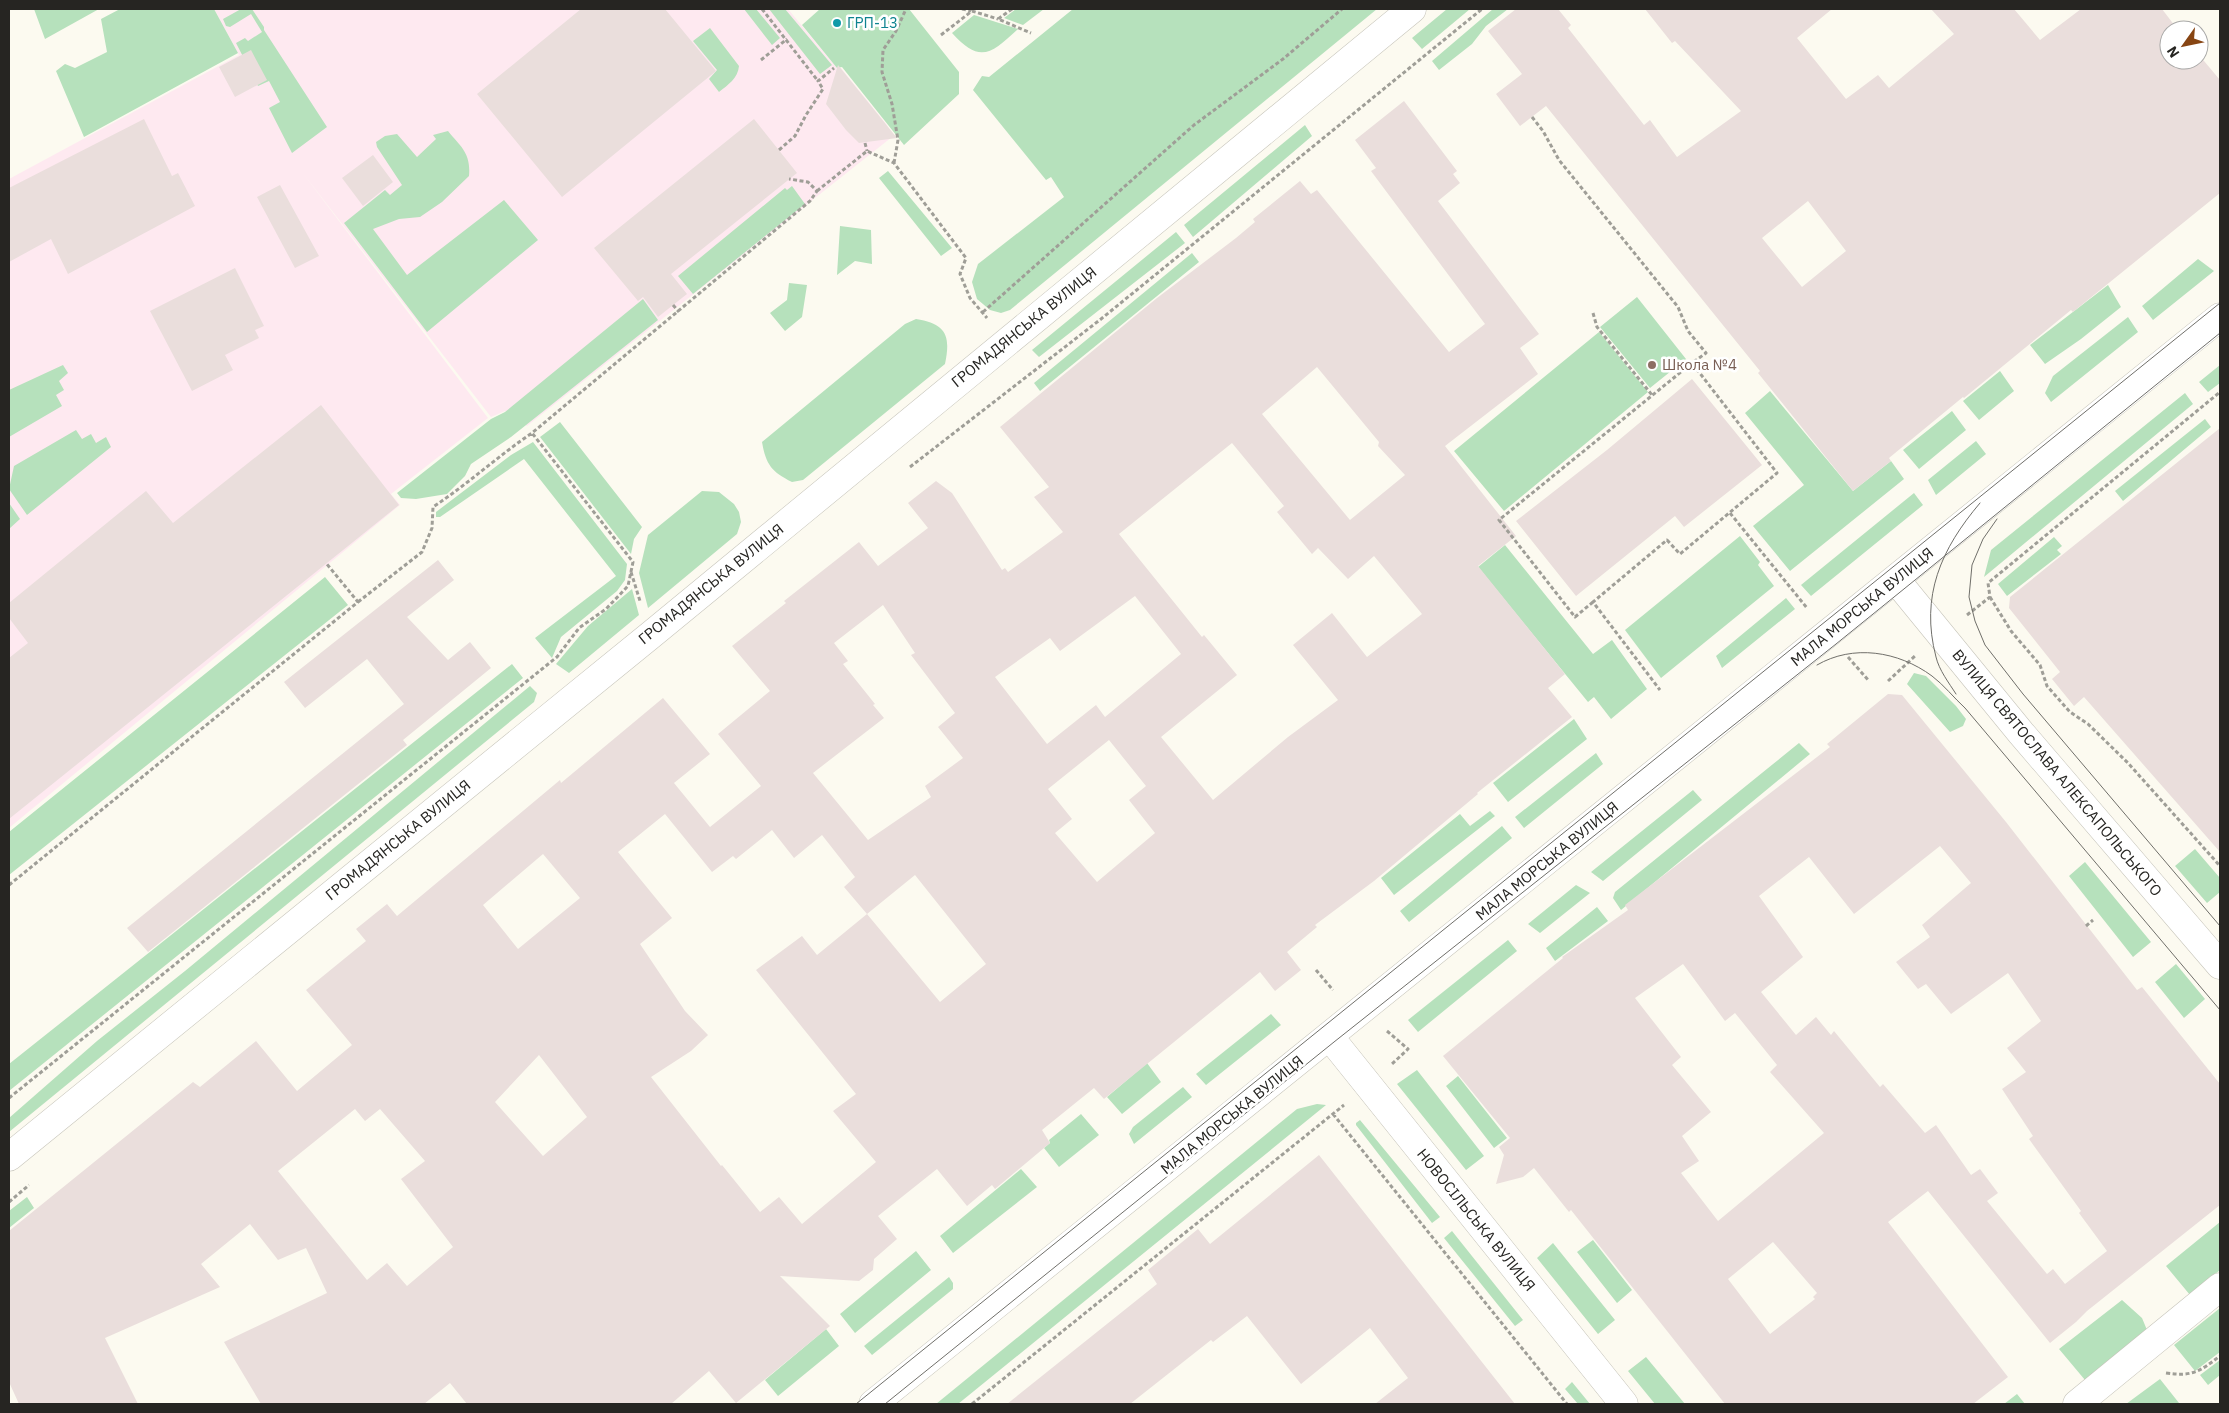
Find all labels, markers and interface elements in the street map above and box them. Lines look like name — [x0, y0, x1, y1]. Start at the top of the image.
place label: ГРП-13 — [847, 13, 898, 32]
marker: ГРП-13 — [831, 17, 843, 29]
north arrow — [2159, 20, 2209, 70]
text: N — [2163, 43, 2183, 61]
street label: ГРОМАДЯНСЬКА ВУЛИЦЯ — [947, 262, 1100, 391]
place label: Школа №4 — [1662, 355, 1737, 374]
marker: Школа №4 — [1646, 359, 1658, 371]
street label: ГРОМАДЯНСЬКА ВУЛИЦЯ — [634, 519, 787, 648]
street label: МАЛА МОРСЬКА ВУЛИЦЯ — [1786, 543, 1937, 670]
street label: ВУЛИЦЯ СВЯТОСЛАВА АЛЕКСАПОЛЬСЬКОГО — [1948, 645, 2166, 900]
street label: ГРОМАДЯНСЬКА ВУЛИЦЯ — [321, 775, 474, 904]
street label: МАЛА МОРСЬКА ВУЛИЦЯ — [1471, 797, 1622, 924]
street label: МАЛА МОРСЬКА ВУЛИЦЯ — [1156, 1051, 1307, 1178]
street label: НОВОСІЛЬСЬКА ВУЛИЦЯ — [1413, 1145, 1540, 1295]

